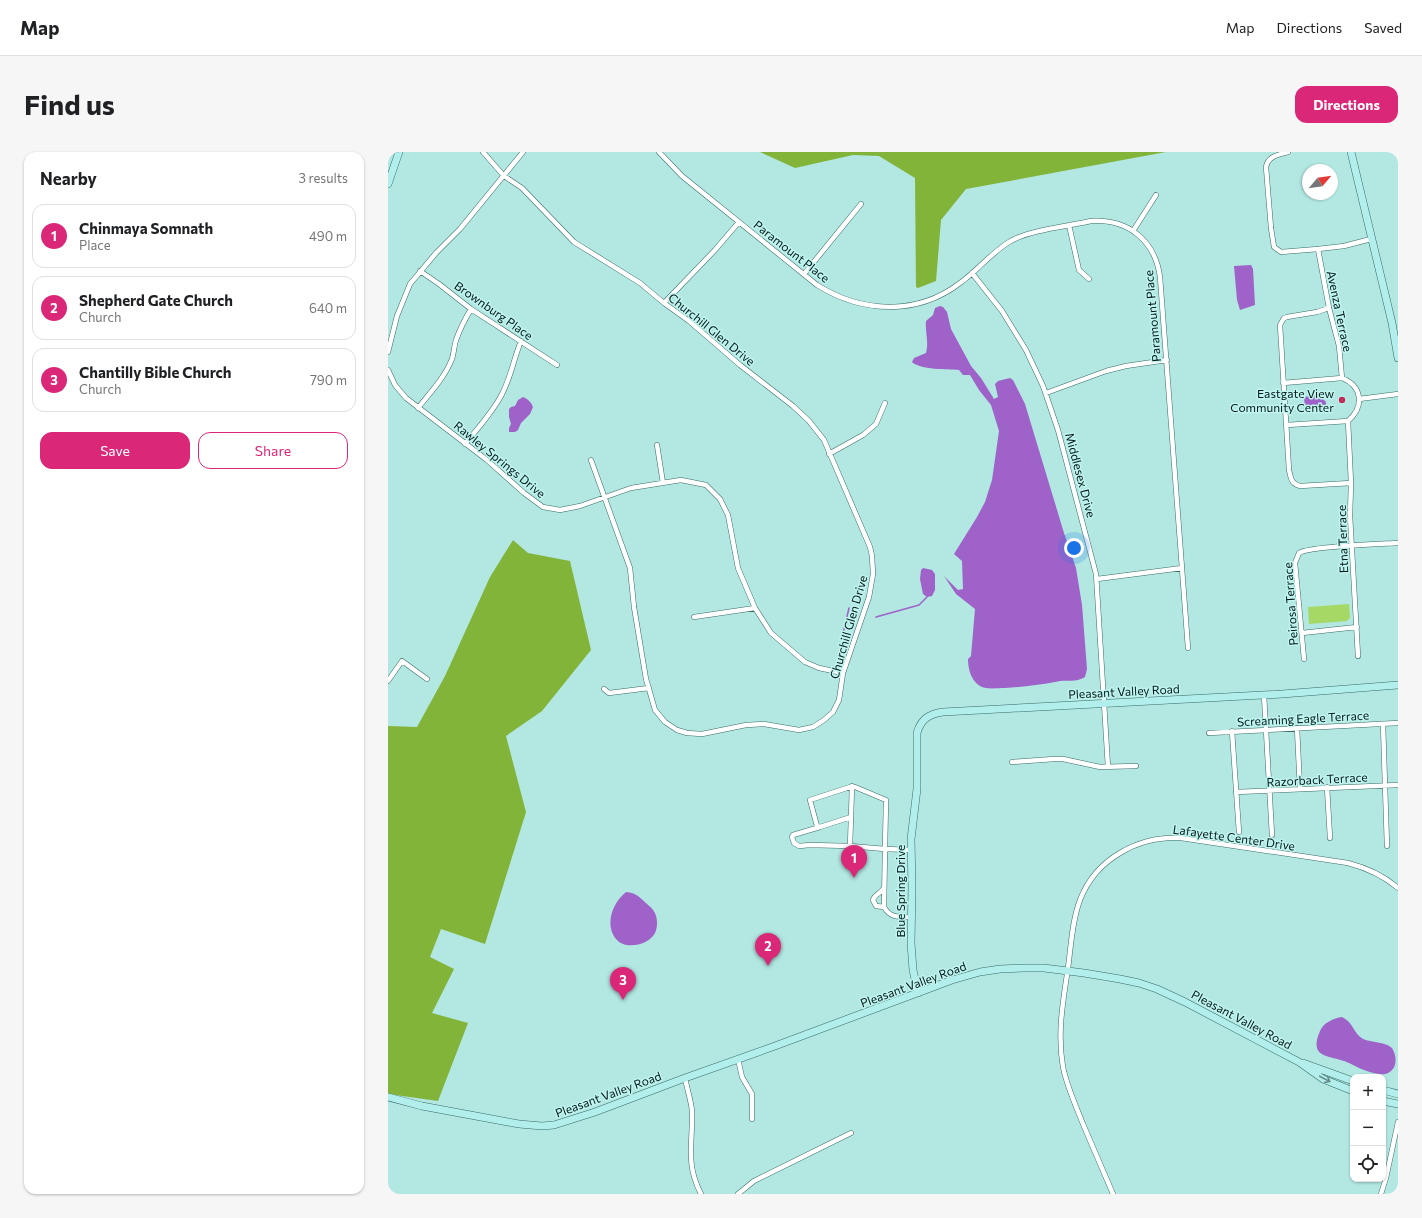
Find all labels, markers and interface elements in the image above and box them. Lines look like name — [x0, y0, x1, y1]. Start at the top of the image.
text: Map — [20, 16, 59, 39]
text: Map — [1226, 19, 1255, 36]
text: Directions — [1277, 19, 1342, 36]
text: Saved — [1364, 19, 1402, 36]
button: Directions — [1295, 86, 1398, 123]
text: Find us — [24, 87, 115, 121]
north arrow — [1302, 164, 1338, 200]
text: Nearby — [40, 168, 97, 189]
text: 3 results — [299, 170, 348, 186]
street label: Paramount Place — [751, 217, 833, 285]
text: Chinmaya Somnath — [79, 219, 213, 237]
text: 1 — [51, 228, 57, 244]
text: 490 m — [309, 228, 347, 244]
text: Place — [79, 237, 111, 253]
street label: Paramount Place — [1141, 269, 1163, 363]
street label: Avenza Terrace — [1325, 269, 1355, 353]
street label: Brownburg Place — [452, 278, 536, 342]
street label: Churchill Glen Drive — [666, 290, 758, 368]
text: Shepherd Gate Church — [79, 291, 233, 309]
text: 2 — [50, 300, 58, 316]
text: 640 m — [309, 300, 347, 316]
text: Church — [79, 309, 121, 325]
text: Chantilly Bible Church — [79, 363, 232, 381]
text: 3 — [50, 372, 58, 388]
text: 790 m — [310, 372, 347, 388]
text: Church — [79, 381, 121, 397]
place label: Eastgate View Community Center — [1230, 386, 1334, 414]
marker: Eastgate View Community Center — [1337, 395, 1347, 405]
street label: Rawley Springs Drive — [451, 418, 549, 500]
street label: Middlesex Drive — [1063, 431, 1099, 519]
button: Save — [40, 432, 190, 469]
button: Share — [198, 432, 348, 469]
street label: Etna Terrace — [1334, 505, 1350, 573]
your location — [1064, 538, 1084, 558]
street label: Peirosa Terrace — [1280, 562, 1300, 646]
street label: Churchill Glen Drive — [827, 574, 869, 680]
street label: Pleasant Valley Road — [1068, 681, 1180, 701]
street label: Screaming Eagle Terrace — [1237, 708, 1369, 728]
street label: Razorback Terrace — [1266, 769, 1368, 789]
street label: Lafayette Center Drive — [1172, 821, 1296, 853]
pin: 1 — [841, 845, 867, 878]
street label: Blue Spring Drive — [893, 845, 907, 937]
pin: 2 — [755, 933, 781, 966]
street label: Pleasant Valley Road — [858, 958, 968, 1010]
pin: 3 — [610, 967, 636, 1000]
street label: Pleasant Valley Road — [1189, 987, 1295, 1051]
street label: Pleasant Valley Road — [553, 1068, 663, 1120]
map controls — [1350, 1074, 1386, 1182]
button: + — [1350, 1074, 1386, 1110]
one-way arrow — [1318, 1076, 1330, 1083]
button: − — [1350, 1110, 1386, 1146]
button: locate — [1350, 1146, 1386, 1182]

